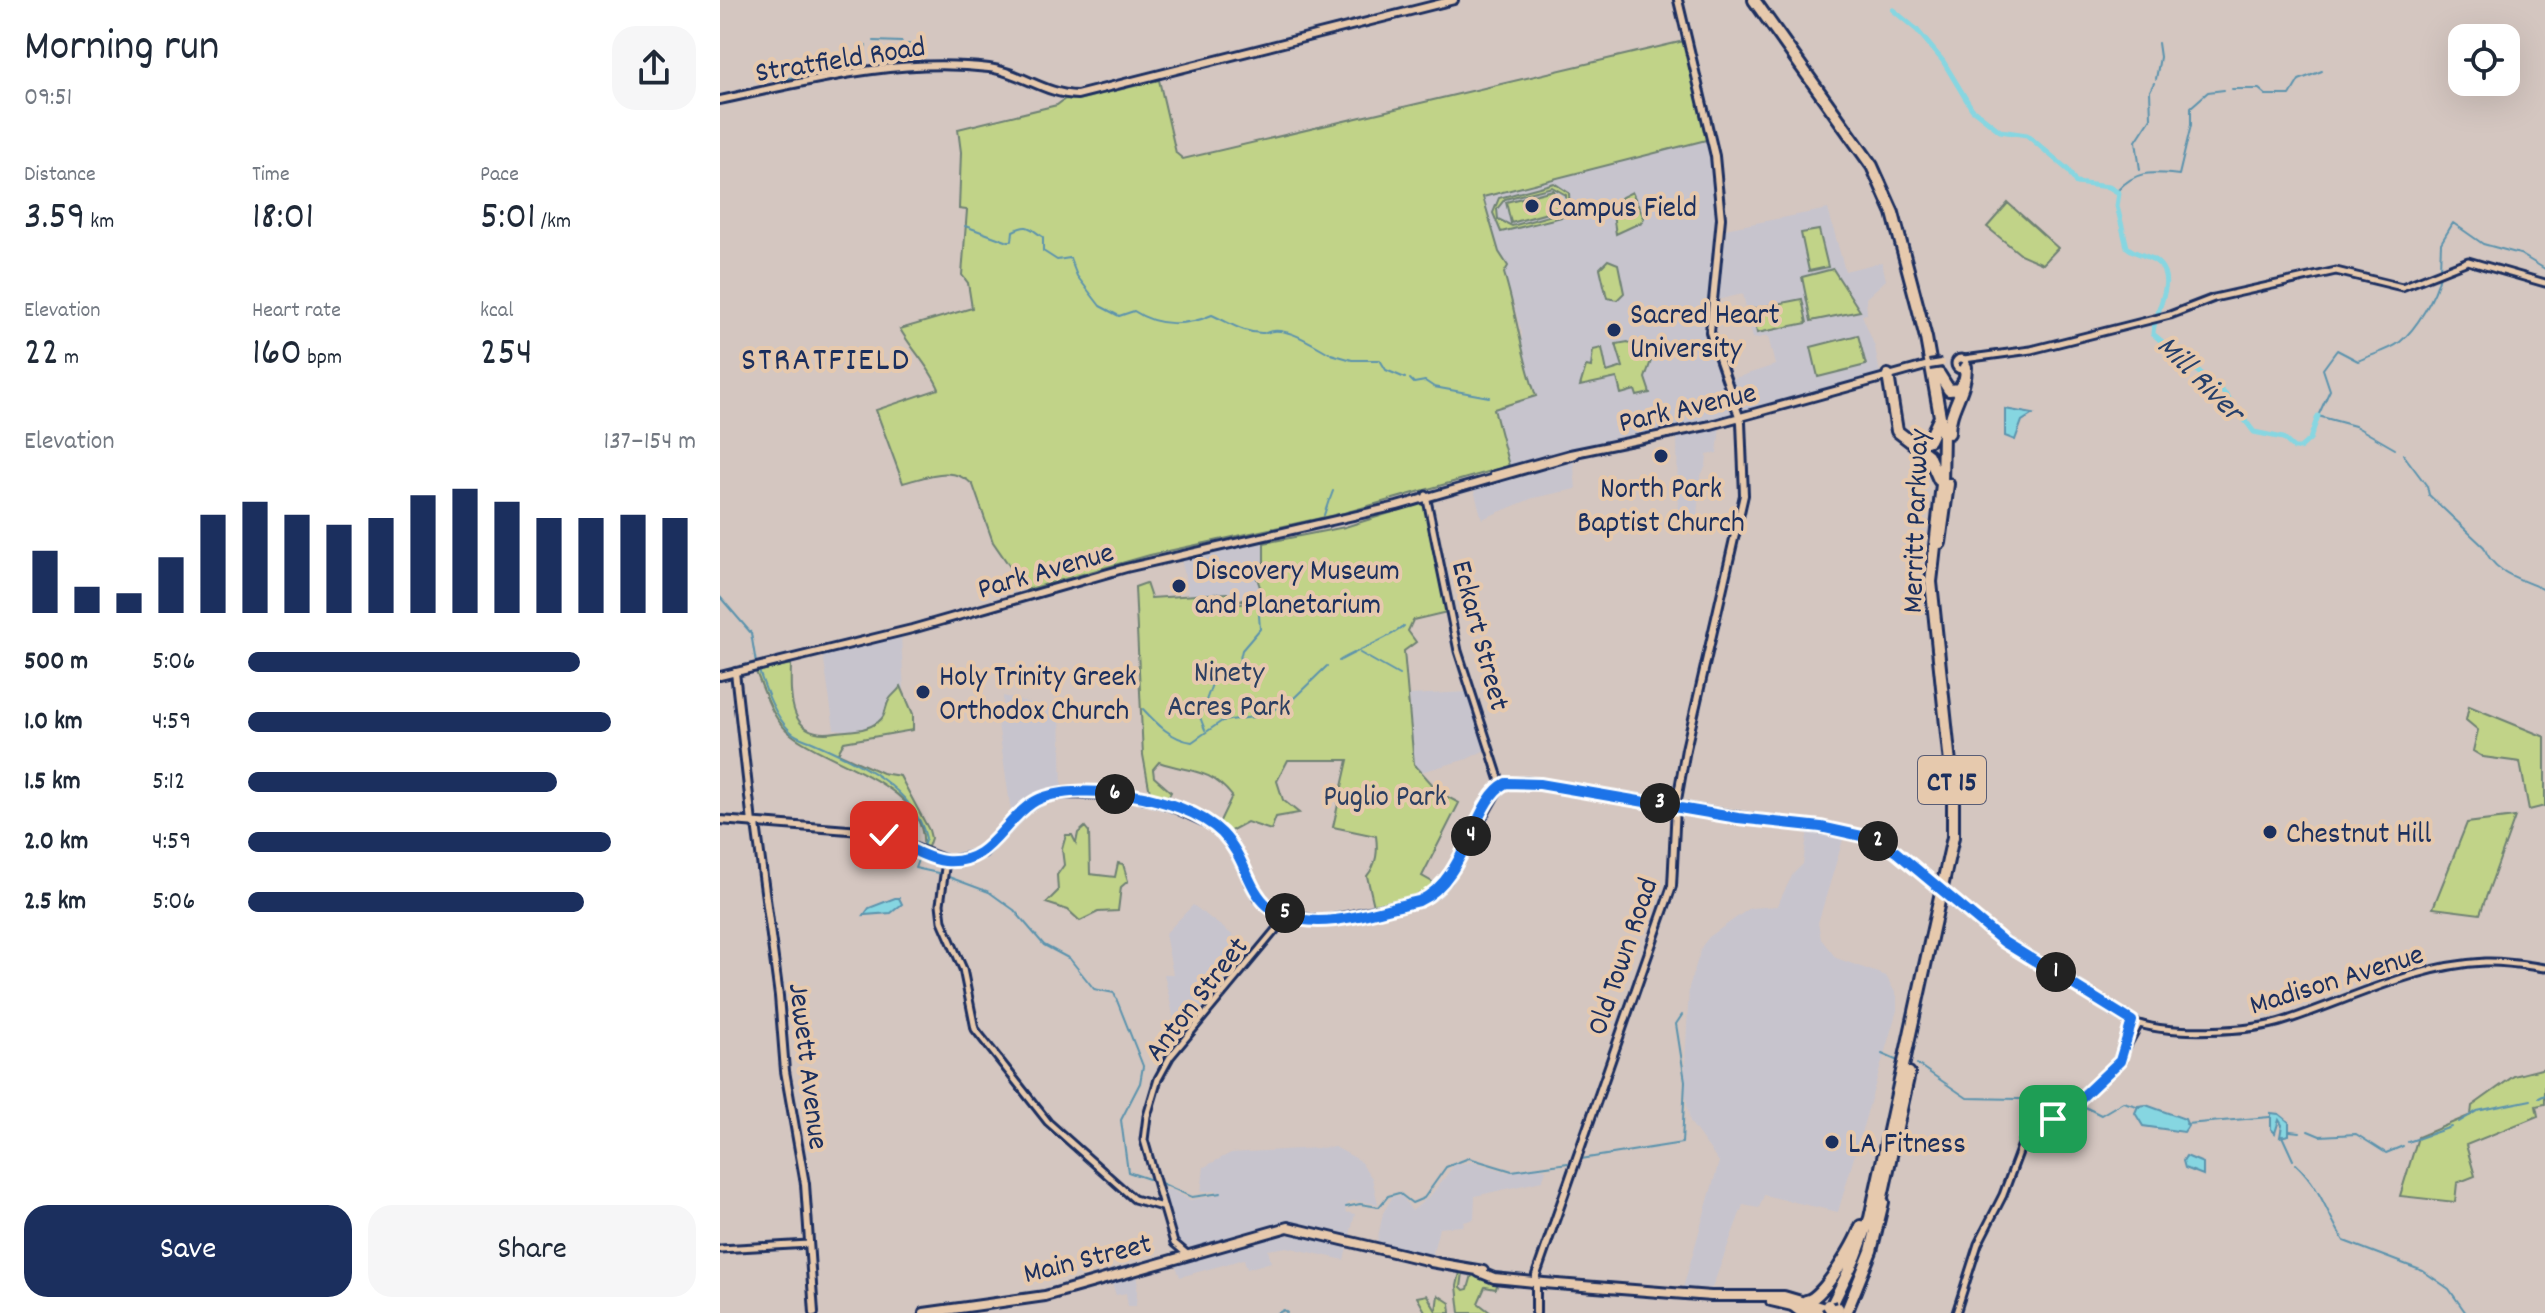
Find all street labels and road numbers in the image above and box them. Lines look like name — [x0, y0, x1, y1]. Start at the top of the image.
street label: Stratfield Road — [752, 28, 929, 97]
street label: Park Avenue — [1615, 374, 1761, 447]
street label: Merritt Parkway — [1894, 428, 1943, 614]
street label: Park Avenue — [973, 533, 1119, 613]
street label: Eckart Street — [1437, 556, 1518, 716]
road number: CT 15 — [1918, 756, 1986, 804]
street label: Old Town Road — [1578, 873, 1672, 1042]
street label: Anton Street — [1136, 929, 1261, 1072]
street label: Madison Avenue — [2245, 935, 2430, 1029]
street label: Jewett Avenue — [774, 981, 837, 1152]
street label: Main Street — [1019, 1225, 1157, 1298]

